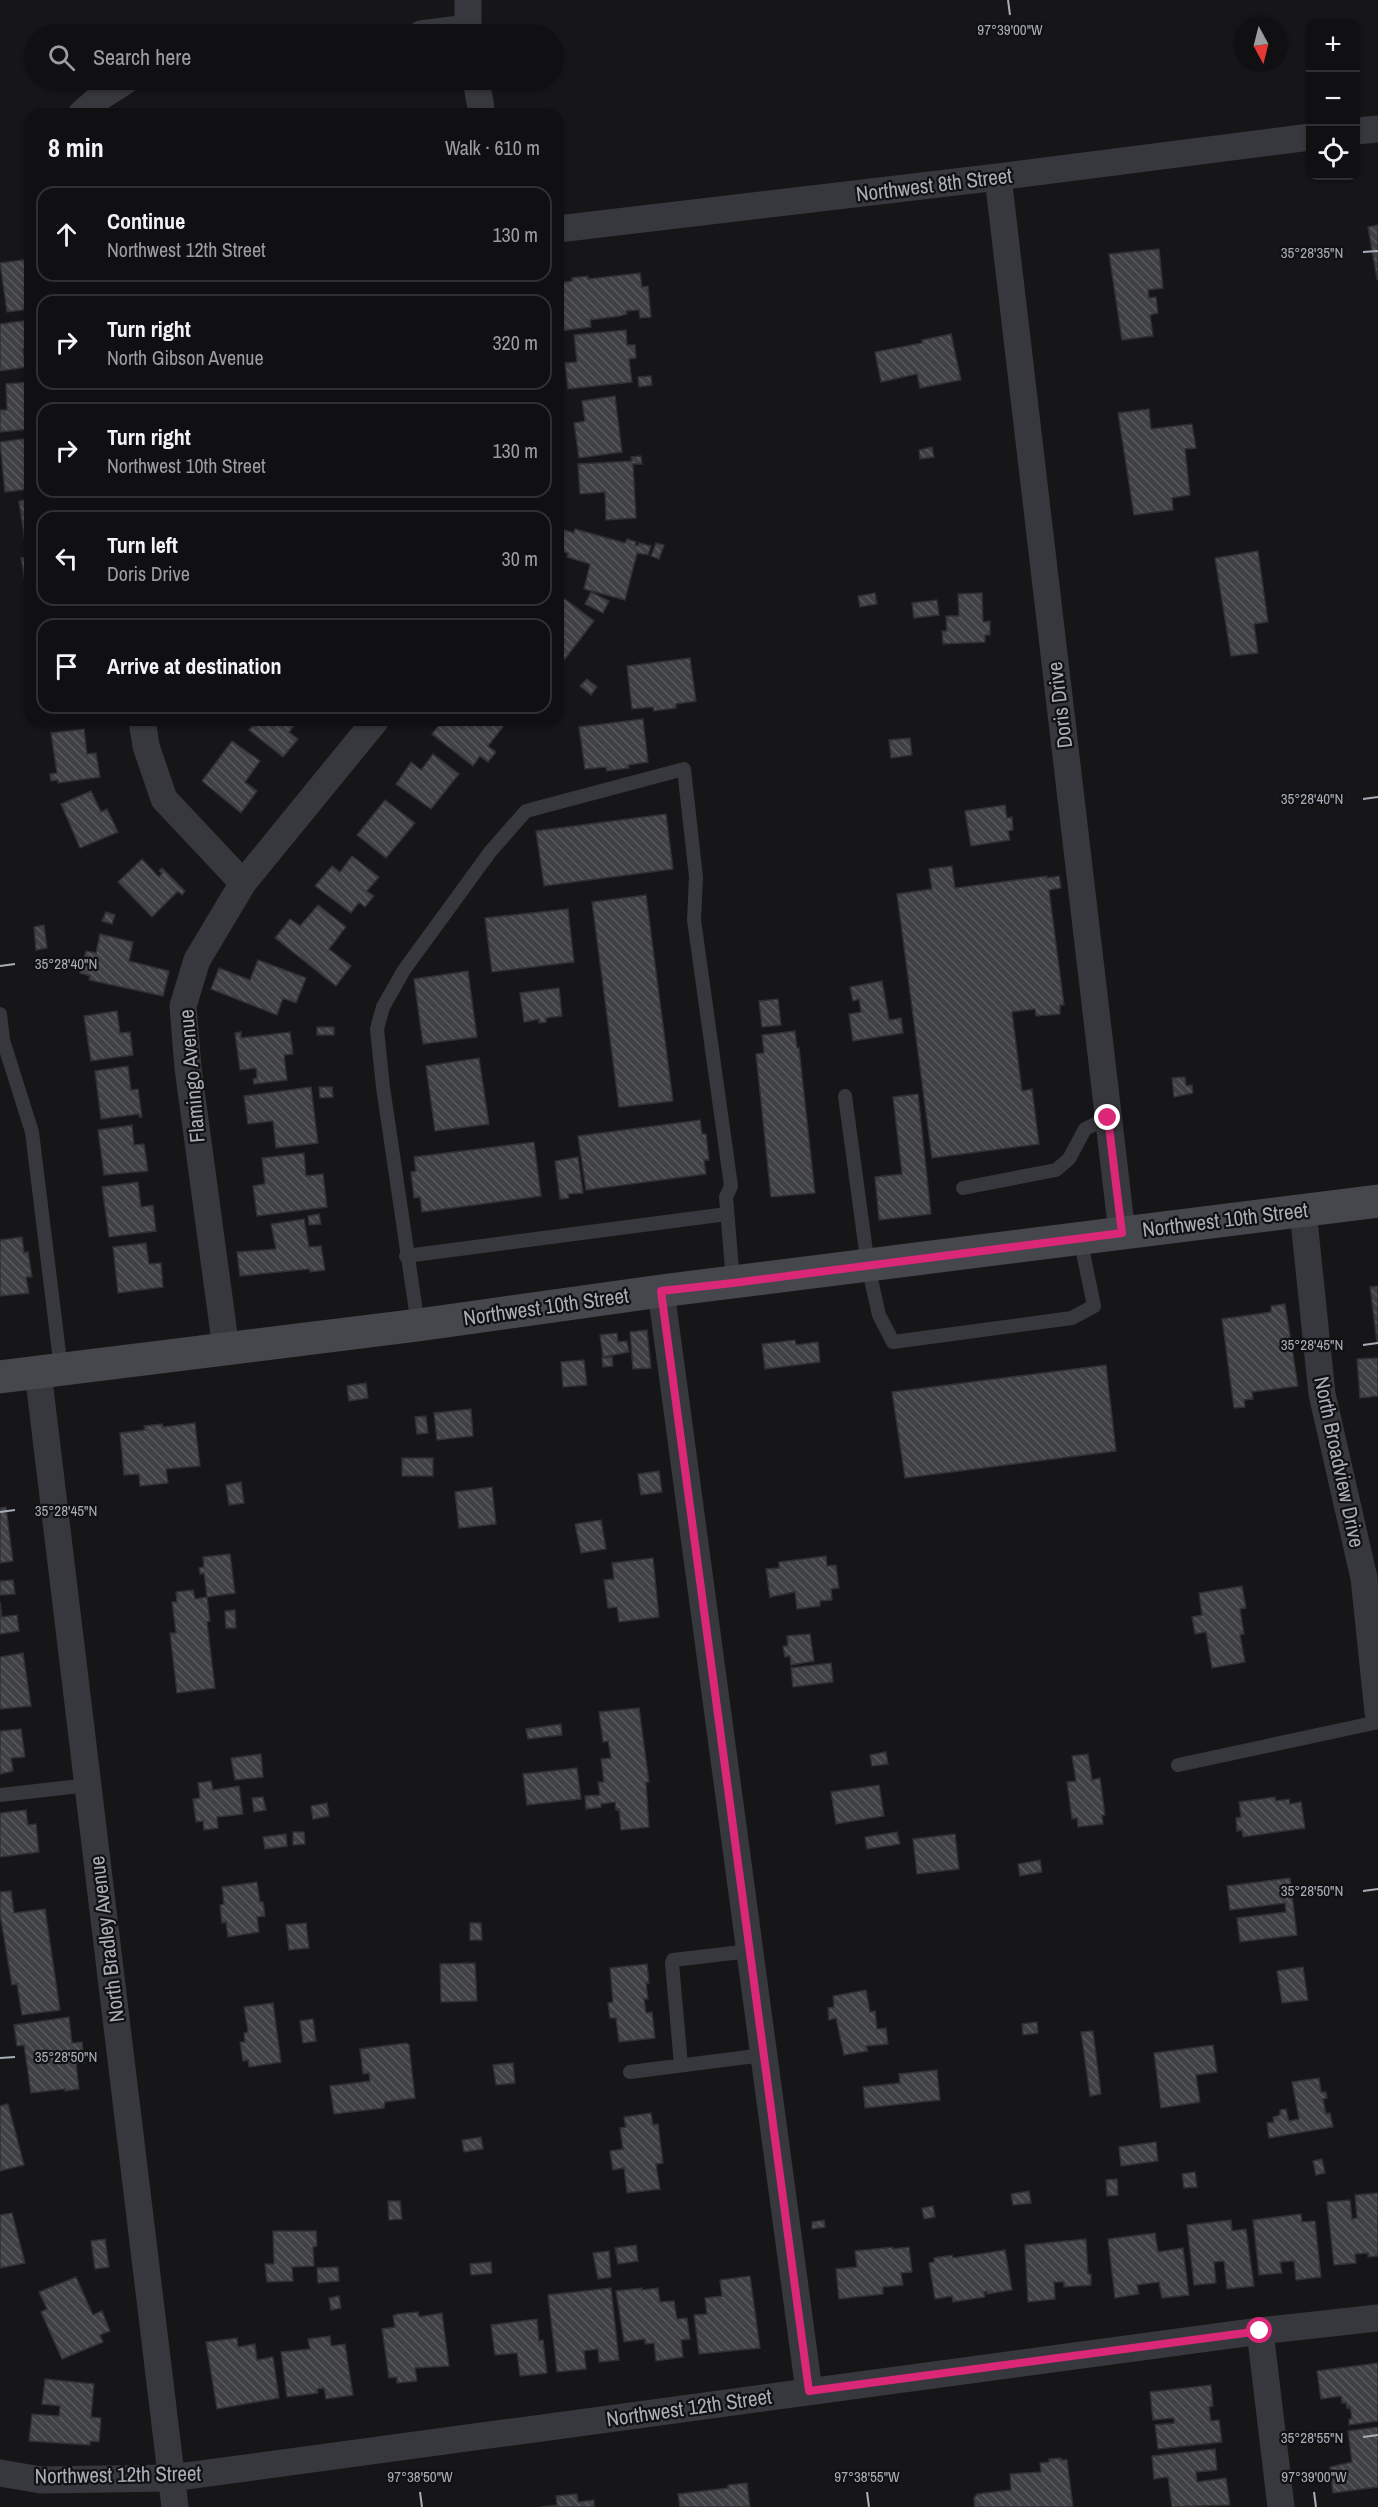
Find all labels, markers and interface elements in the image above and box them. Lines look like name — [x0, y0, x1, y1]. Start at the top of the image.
north arrow — [1234, 18, 1288, 72]
map controls — [1306, 18, 1360, 180]
button: + — [1306, 18, 1360, 72]
text: 97°39'00"W — [977, 19, 1043, 40]
search box — [24, 24, 564, 90]
icon: search — [45, 41, 78, 74]
text: Search here — [93, 42, 191, 72]
button: − — [1306, 72, 1360, 126]
button: locate — [1306, 126, 1360, 180]
text: 8 min — [48, 130, 104, 165]
text: Walk · 610 m — [445, 134, 540, 161]
street label: Northwest 8th Street — [854, 161, 1014, 208]
text: Continue — [107, 206, 185, 236]
icon: ahead — [50, 218, 83, 251]
text: 130 m — [492, 221, 538, 248]
text: Northwest 12th Street — [107, 236, 266, 263]
text: 35°28'35"N — [1281, 242, 1343, 263]
text: Turn right — [107, 314, 191, 344]
icon: right — [50, 326, 83, 359]
text: 320 m — [492, 329, 538, 356]
text: North Gibson Avenue — [107, 344, 264, 371]
text: Turn right — [107, 422, 191, 452]
icon: right — [50, 434, 83, 467]
text: 130 m — [492, 437, 538, 464]
text: Northwest 10th Street — [107, 452, 266, 479]
text: Turn left — [107, 530, 178, 560]
icon: left — [50, 542, 83, 575]
text: 30 m — [502, 545, 538, 572]
text: Doris Drive — [107, 560, 190, 587]
icon: arrive — [50, 650, 83, 683]
text: Arrive at destination — [107, 651, 281, 681]
street label: Doris Drive — [1040, 660, 1079, 750]
text: 35°28'40"N — [1281, 788, 1343, 809]
text: 35°28'40"N — [35, 953, 97, 974]
street label: Flamingo Avenue — [171, 1008, 212, 1144]
route end — [1094, 1104, 1120, 1130]
street label: Northwest 10th Street — [1141, 1195, 1310, 1244]
street label: Northwest 10th Street — [461, 1281, 631, 1332]
text: 35°28'45"N — [1281, 1334, 1343, 1355]
street label: North Broadview Drive — [1307, 1374, 1372, 1550]
text: 35°28'45"N — [35, 1500, 97, 1521]
street label: North Bradley Avenue — [82, 1854, 131, 2024]
text: 35°28'50"N — [1281, 1880, 1343, 1901]
text: 35°28'50"N — [35, 2046, 97, 2067]
route start — [1246, 2317, 1272, 2343]
street label: Northwest 12th Street — [604, 2382, 774, 2433]
text: 35°28'55"N — [1281, 2427, 1343, 2448]
street label: Northwest 12th Street — [34, 2459, 202, 2490]
text: 97°38'50"W — [387, 2466, 453, 2487]
text: 97°38'55"W — [834, 2466, 900, 2487]
text: 97°39'00"W — [1281, 2466, 1347, 2487]

